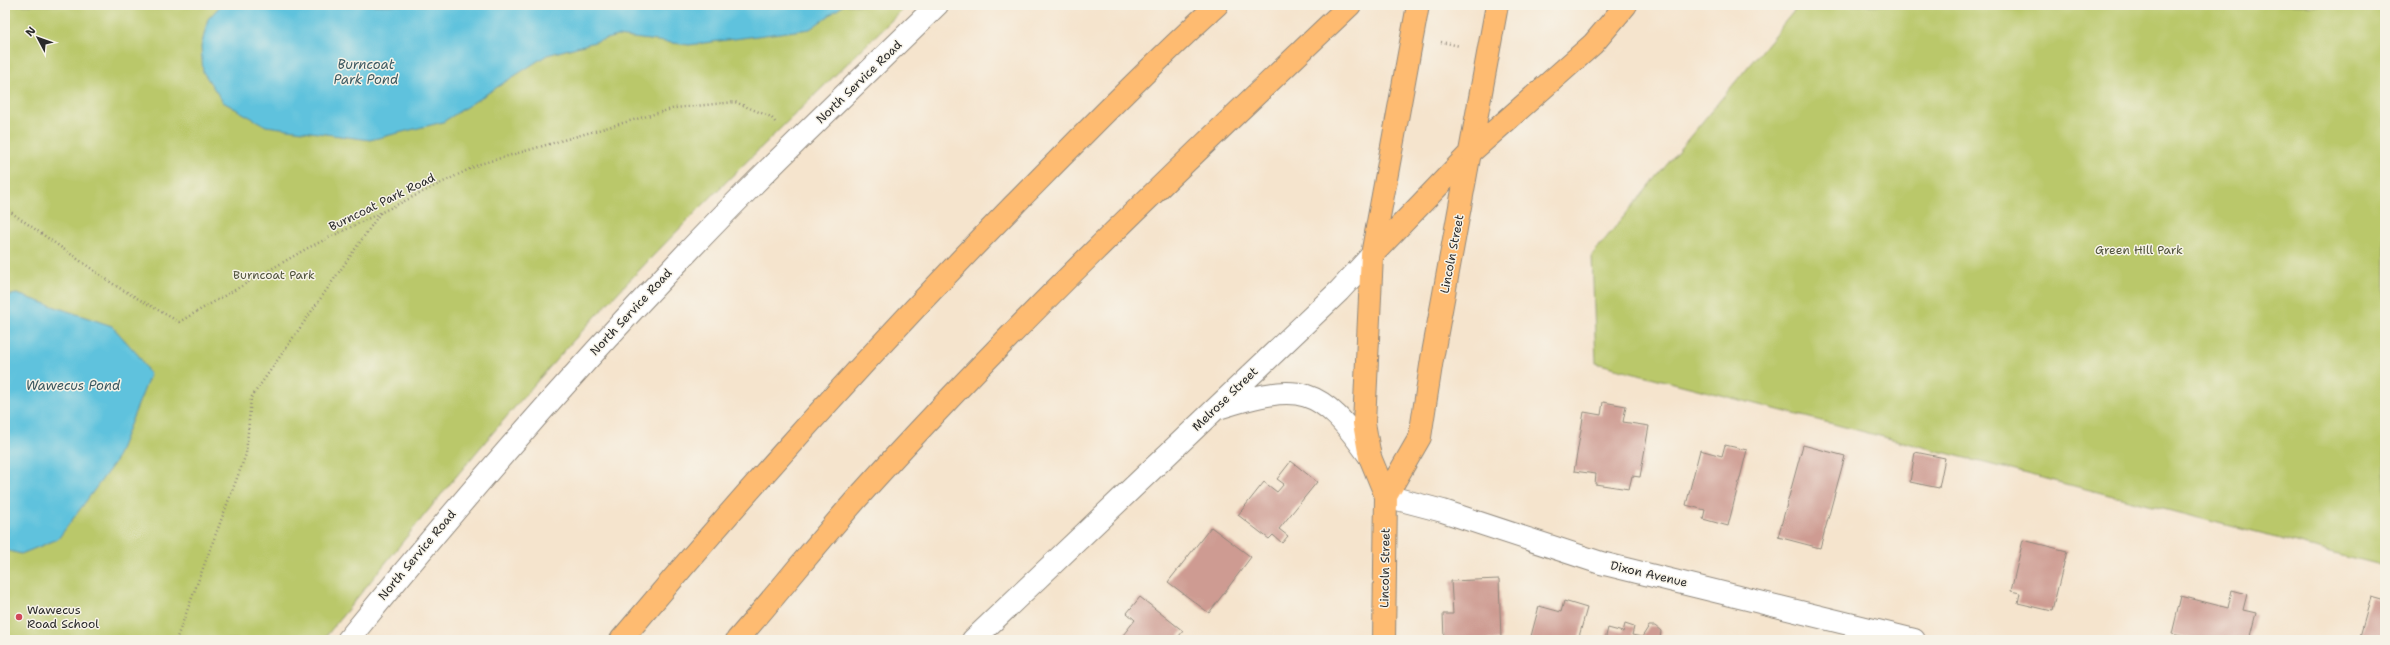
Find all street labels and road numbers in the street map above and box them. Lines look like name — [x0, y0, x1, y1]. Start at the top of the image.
street label: North Service Road — [813, 37, 906, 127]
street label: Burncoat Park Road — [326, 169, 438, 235]
street label: Lincoln Street — [1437, 213, 1467, 295]
street label: North Service Road — [587, 265, 676, 359]
street label: Melrose Street — [1189, 363, 1261, 435]
street label: North Service Road — [374, 506, 460, 604]
street label: Lincoln Street — [1376, 528, 1394, 608]
street label: Dixon Avenue — [1609, 557, 1689, 591]

